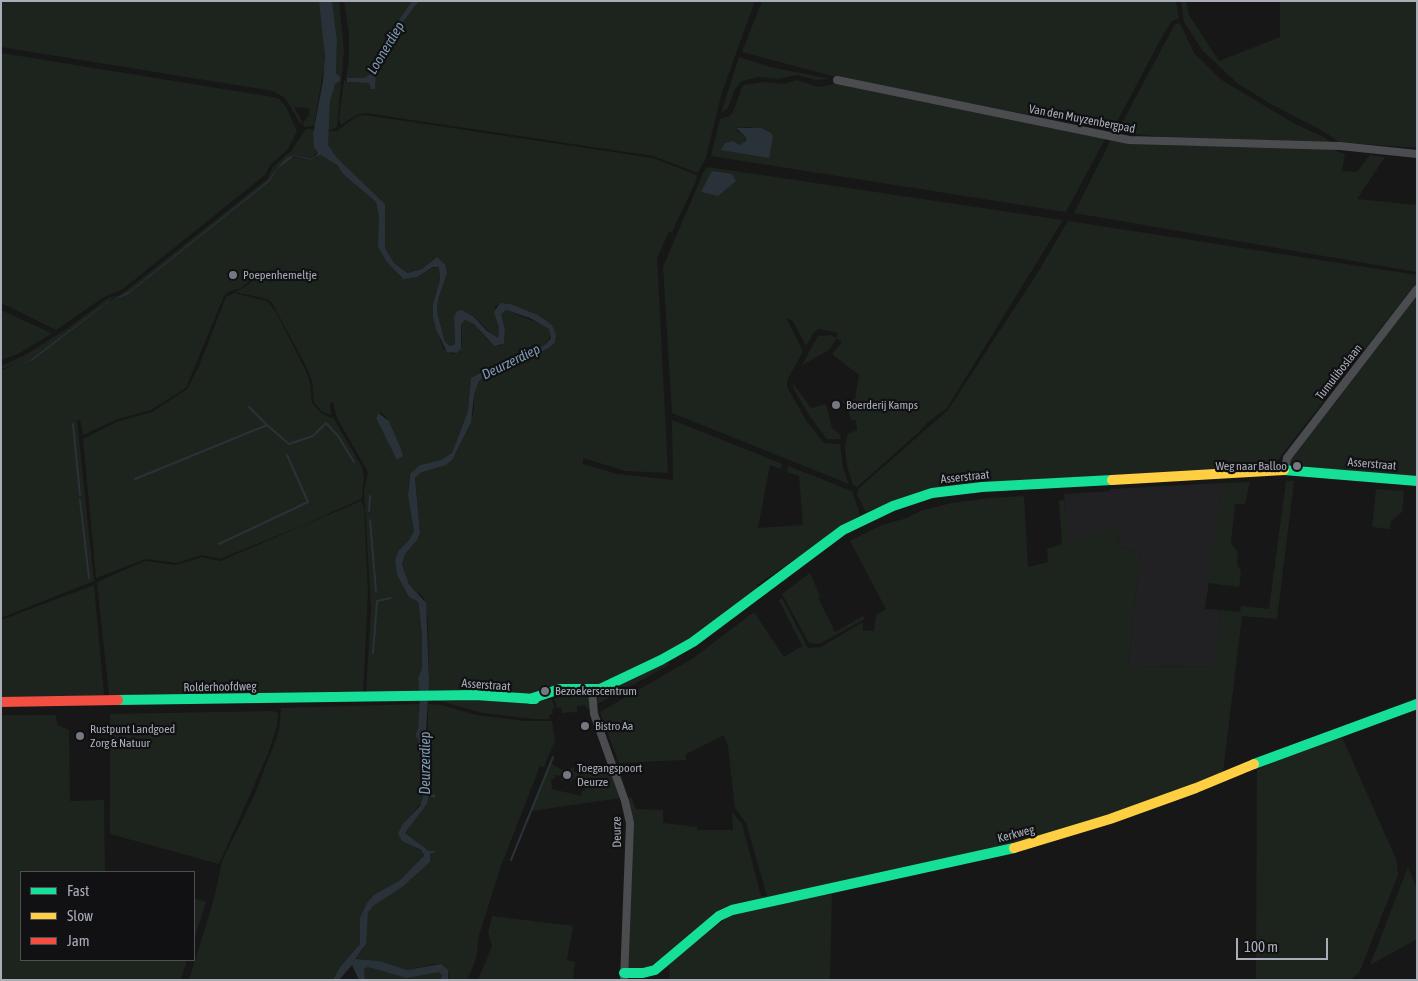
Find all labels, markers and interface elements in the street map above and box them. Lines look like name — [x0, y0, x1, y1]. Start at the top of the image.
water label: Loonerdiep — [364, 19, 408, 77]
street label: Van den Muyzenbergpad — [1028, 102, 1136, 136]
place label: Poepenhemeltje — [243, 268, 317, 282]
marker: Poepenhemeltje — [227, 269, 239, 281]
water label: Deurzerdiep — [479, 341, 543, 383]
street label: Tumuliboslaan — [1313, 341, 1365, 403]
place label: Boerderij Kamps — [846, 398, 918, 412]
marker: Boerderij Kamps — [830, 399, 842, 411]
street label: Asserstraat — [1347, 455, 1397, 473]
place label: Weg naar Balloo — [1215, 459, 1287, 473]
marker: Weg naar Balloo — [1291, 460, 1303, 472]
street label: Asserstraat — [940, 467, 990, 487]
street label: Asserstraat — [461, 676, 511, 694]
street label: Rolderhoofdweg — [183, 679, 257, 695]
place label: Bezoekerscentrum — [555, 684, 637, 698]
marker: Bezoekerscentrum — [539, 685, 551, 697]
place label: Bistro Aa — [595, 719, 633, 733]
marker: Bistro Aa — [579, 720, 591, 732]
place label: Rustpunt Landgoed Zorg & Natuur — [90, 722, 175, 750]
marker: Rustpunt Landgoed Zorg & Natuur — [74, 730, 86, 742]
water label: Deurzerdiep — [418, 732, 434, 794]
place label: Toegangspoort Deurze — [577, 761, 642, 789]
marker: Toegangspoort Deurze — [561, 769, 573, 781]
street label: Deurze — [610, 816, 624, 848]
street label: Kerkweg — [996, 822, 1036, 846]
legend — [20, 871, 195, 961]
text: Fast — [67, 882, 89, 899]
text: Slow — [67, 907, 93, 924]
scale bar — [1238, 928, 1330, 960]
text: Jam — [67, 932, 90, 949]
text: 100 m — [1244, 938, 1278, 955]

